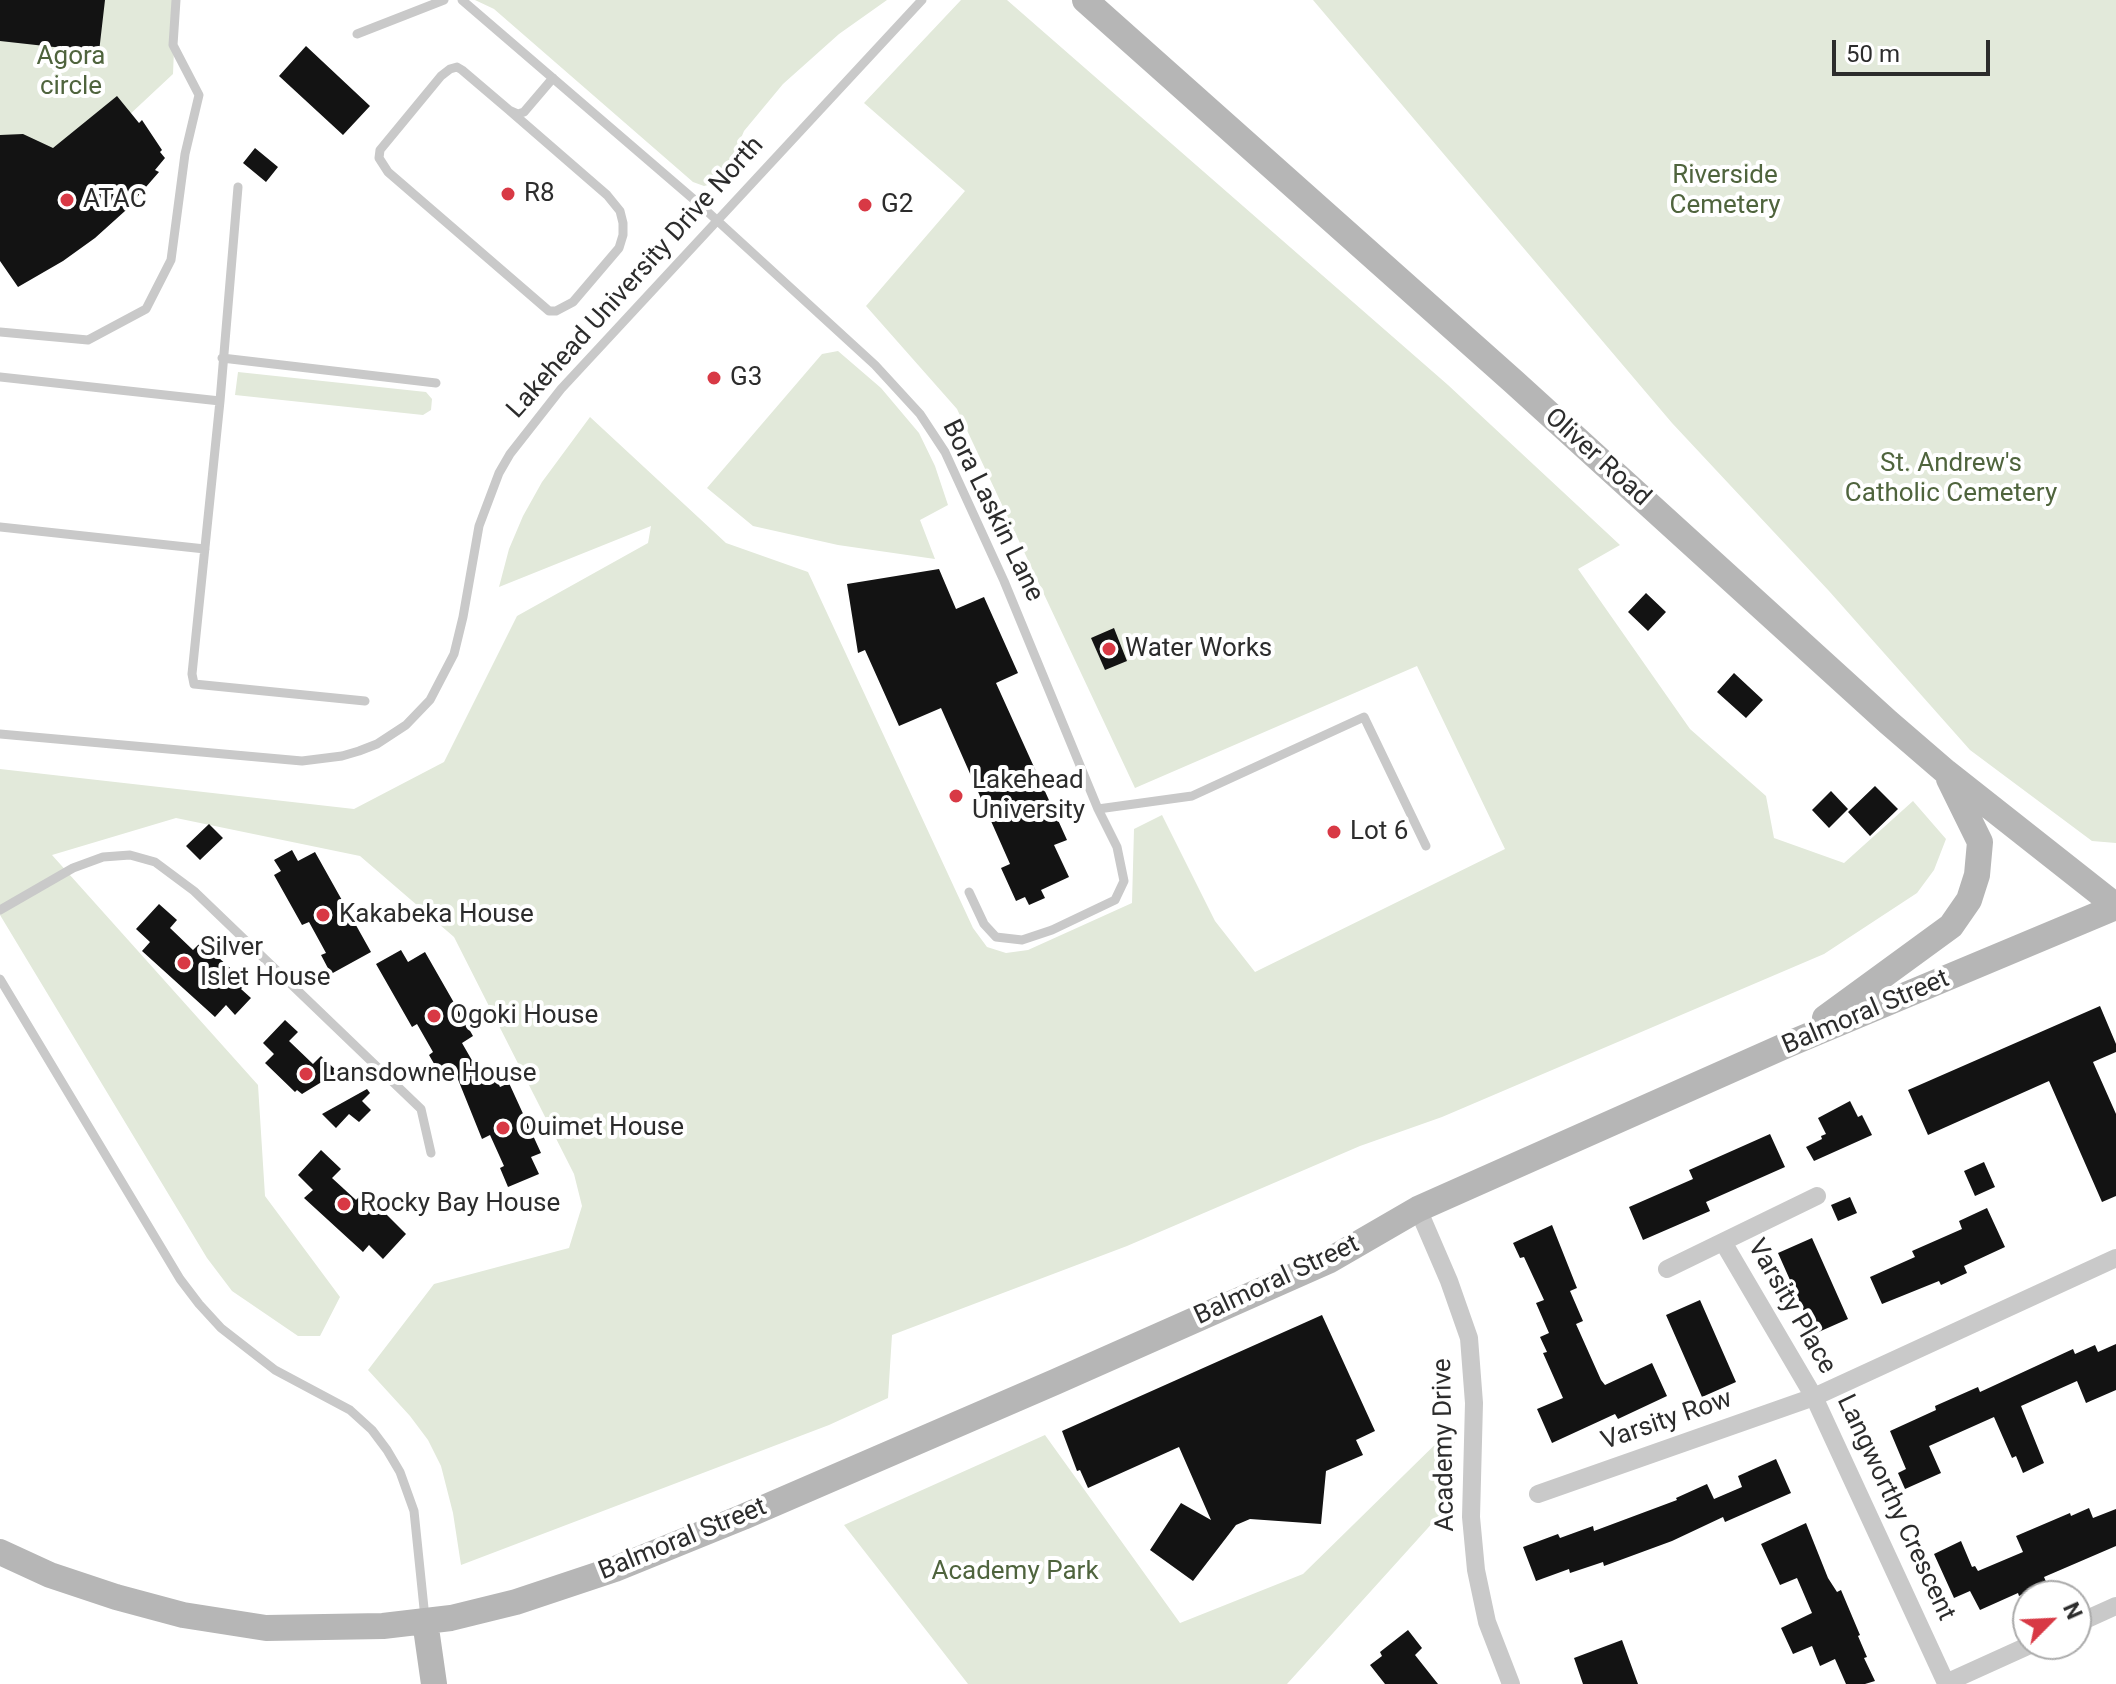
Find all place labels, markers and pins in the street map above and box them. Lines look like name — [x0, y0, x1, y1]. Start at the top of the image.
place label: R8 — [524, 178, 555, 210]
place label: ATAC — [83, 184, 147, 216]
marker: R8 — [499, 185, 517, 203]
place label: G2 — [881, 189, 913, 221]
marker: ATAC — [58, 191, 76, 209]
marker: G2 — [856, 196, 874, 214]
place label: G3 — [730, 362, 762, 394]
marker: G3 — [705, 369, 723, 387]
place label: Water Works — [1125, 633, 1272, 665]
marker: Water Works — [1100, 640, 1118, 658]
place label: Lakehead University — [972, 765, 1085, 826]
marker: Lakehead University — [947, 787, 965, 805]
place label: Lot 6 — [1350, 816, 1408, 848]
marker: Lot 6 — [1325, 823, 1343, 841]
place label: Kakabeka House — [339, 899, 534, 931]
marker: Kakabeka House — [314, 906, 332, 924]
place label: Silver Islet House — [200, 932, 330, 994]
marker: Silver Islet House — [175, 954, 193, 972]
place label: Ogoki House — [450, 1000, 598, 1032]
marker: Ogoki House — [425, 1007, 443, 1025]
place label: Lansdowne House — [322, 1058, 536, 1090]
marker: Lansdowne House — [297, 1065, 315, 1083]
place label: Ouimet House — [519, 1112, 684, 1144]
marker: Ouimet House — [494, 1119, 512, 1137]
place label: Rocky Bay House — [360, 1188, 560, 1220]
marker: Rocky Bay House — [335, 1195, 353, 1213]

